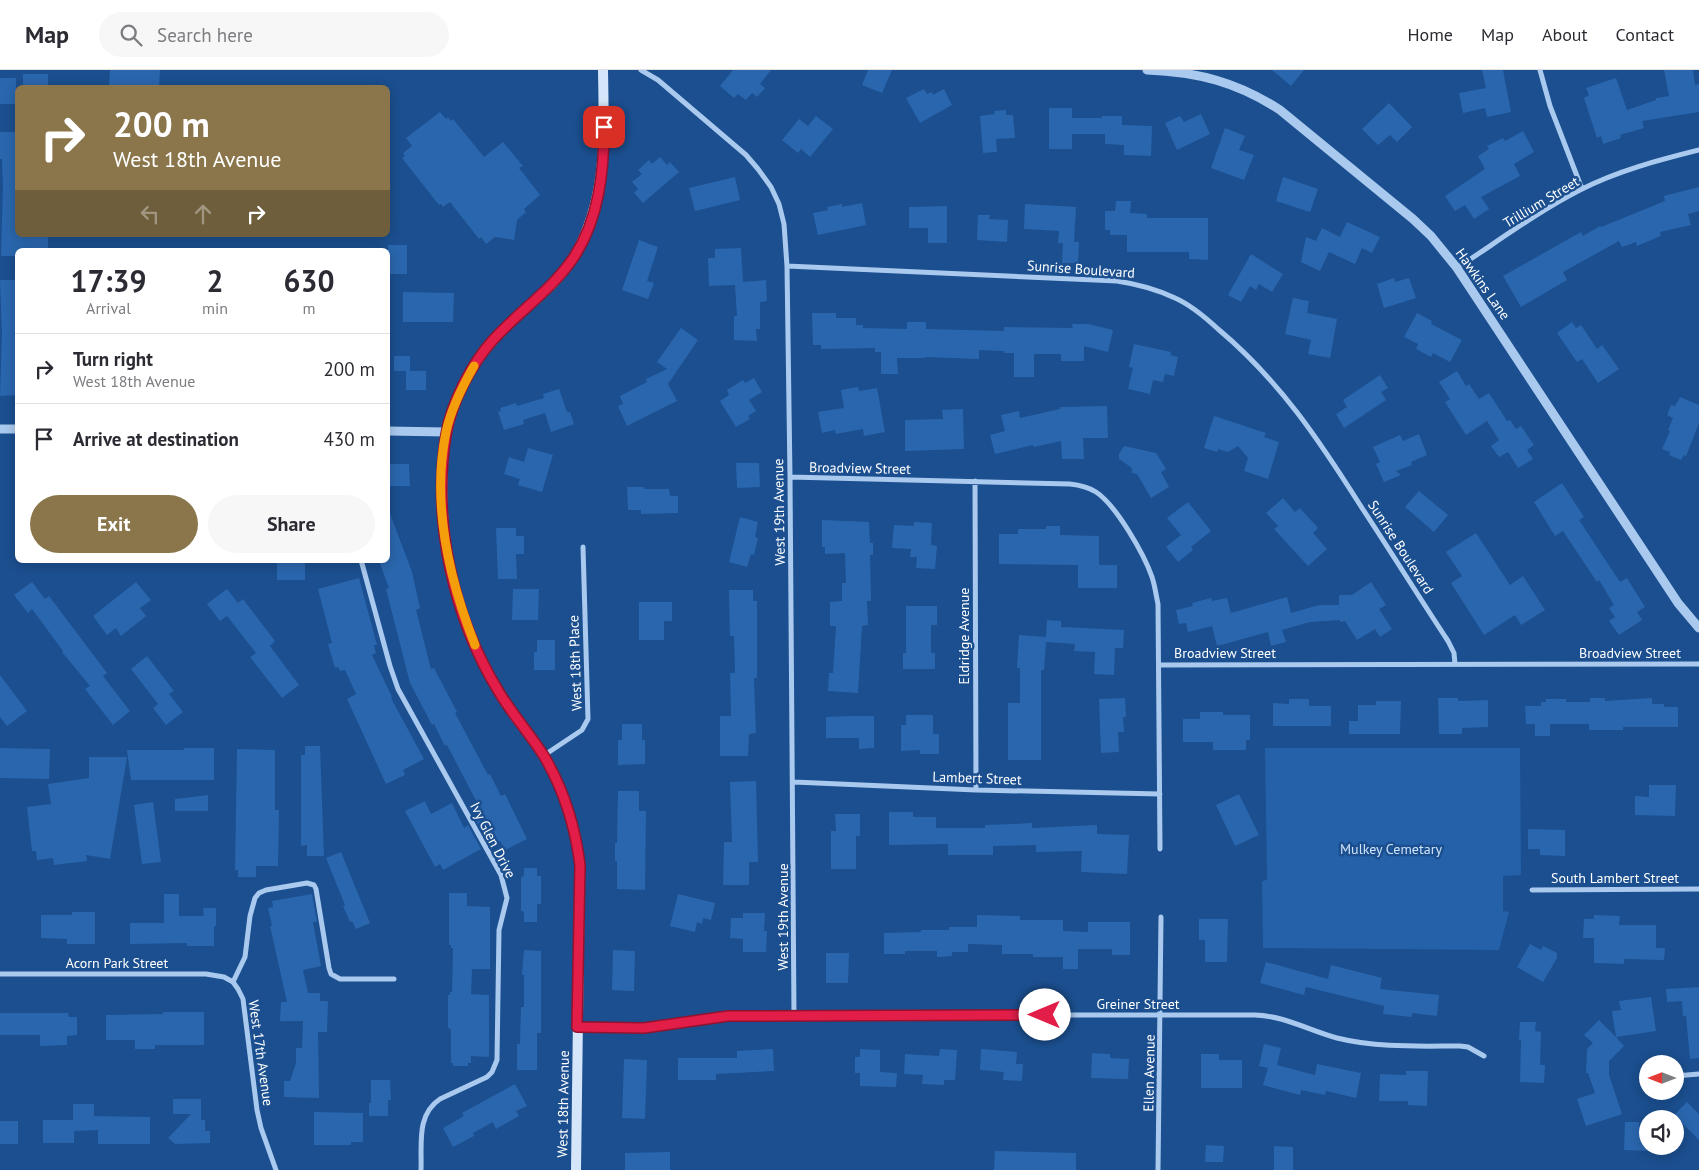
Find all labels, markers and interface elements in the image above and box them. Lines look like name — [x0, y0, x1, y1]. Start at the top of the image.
search box — [99, 12, 449, 57]
text: Map — [25, 19, 69, 50]
icon: search — [117, 21, 145, 49]
text: Search here — [157, 23, 253, 47]
text: Home — [1407, 23, 1453, 46]
text: Map — [1481, 23, 1514, 46]
text: About — [1542, 23, 1588, 46]
text: Contact — [1616, 23, 1674, 46]
text: 200 m — [113, 101, 210, 147]
icon: right — [30, 105, 95, 170]
pin — [583, 106, 625, 148]
icon: arrive — [590, 113, 618, 141]
text: West 18th Avenue — [113, 145, 281, 173]
street label: Trillium Street — [1500, 172, 1582, 232]
icon: left — [136, 200, 164, 228]
icon: ahead — [189, 200, 217, 228]
icon: right — [242, 200, 270, 228]
street label: Hawkins Lane — [1452, 245, 1514, 323]
street label: Sunrise Boulevard — [1027, 256, 1135, 282]
text: 17:39 — [70, 261, 147, 300]
text: 2 — [207, 261, 224, 300]
text: 630 — [283, 261, 335, 300]
text: Arrival — [86, 298, 131, 318]
text: min — [202, 298, 228, 318]
text: m — [303, 298, 316, 318]
text: Turn right — [73, 347, 153, 371]
icon: right — [30, 355, 58, 383]
text: 200 m — [323, 357, 375, 381]
text: West 18th Avenue — [73, 371, 195, 391]
icon: arrive — [30, 425, 58, 453]
text: Arrive at destination — [73, 427, 239, 451]
text: 430 m — [323, 427, 375, 451]
street label: West 19th Avenue — [769, 458, 789, 566]
street label: Broadview Street — [809, 458, 911, 478]
button: Exit — [30, 495, 198, 553]
button: Share — [208, 495, 375, 553]
street label: Sunrise Boulevard — [1364, 497, 1438, 597]
street label: Eldridge Avenue — [955, 588, 973, 684]
street label: West 18th Place — [564, 615, 586, 711]
street label: Broadview Street — [1174, 644, 1276, 662]
street label: Broadview Street — [1579, 644, 1681, 662]
street label: Lambert Street — [932, 767, 1022, 789]
street label: Ivy Glen Drive — [466, 799, 520, 881]
park label: Mulkey Cemetary — [1340, 840, 1442, 858]
street label: West 19th Avenue — [774, 863, 792, 971]
street label: South Lambert Street — [1551, 869, 1679, 887]
street label: Acorn Park Street — [66, 954, 168, 972]
position arrow — [1018, 988, 1070, 1040]
street label: Greiner Street — [1096, 995, 1180, 1013]
street label: West 17th Avenue — [245, 999, 277, 1107]
street label: Ellen Avenue — [1139, 1034, 1159, 1112]
street label: West 18th Avenue — [553, 1050, 573, 1158]
north arrow — [1639, 1055, 1684, 1100]
map controls — [1639, 1055, 1684, 1155]
button: sound — [1639, 1110, 1684, 1155]

